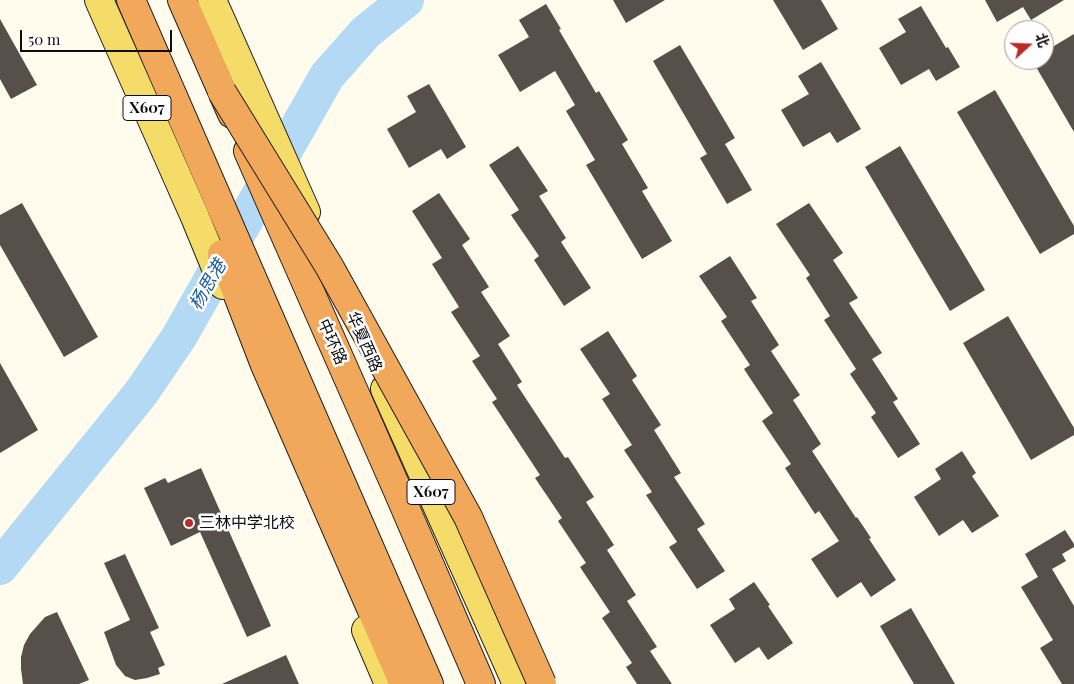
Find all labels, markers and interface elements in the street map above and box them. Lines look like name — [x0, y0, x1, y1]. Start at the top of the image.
scale bar — [22, 20, 175, 52]
north arrow — [1004, 20, 1054, 70]
text: 50 m — [28, 29, 60, 49]
text: 北 — [1031, 30, 1054, 50]
road number: X607 — [123, 96, 171, 120]
water label: 杨思港 — [185, 256, 231, 314]
street label: 华夏西路 — [342, 309, 386, 375]
street label: 中环路 — [313, 316, 351, 368]
road number: X607 — [407, 480, 455, 504]
place label: 三林中学北校 — [199, 513, 295, 533]
marker: 三林中学北校 — [183, 517, 195, 529]

